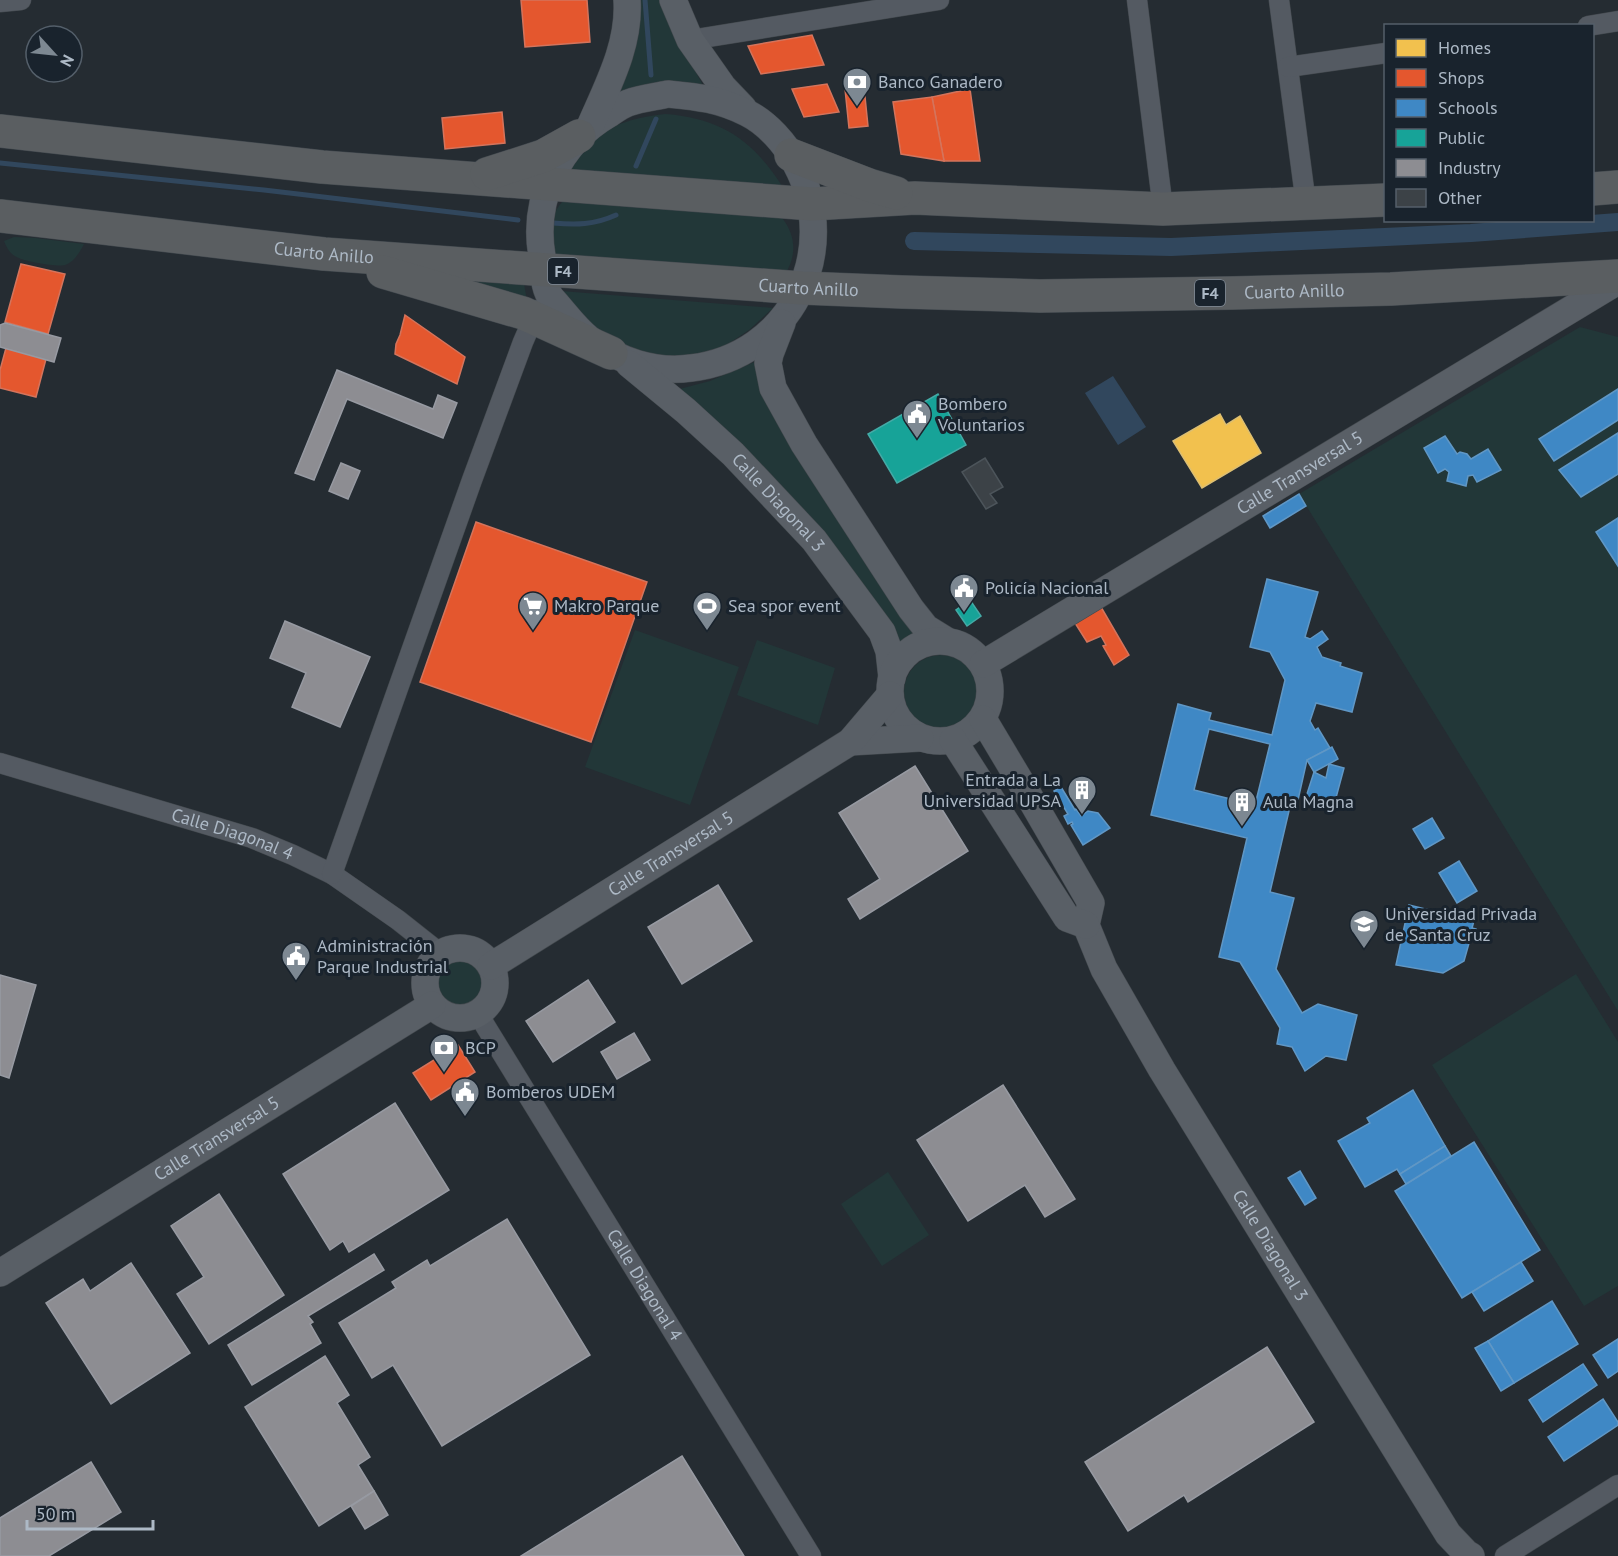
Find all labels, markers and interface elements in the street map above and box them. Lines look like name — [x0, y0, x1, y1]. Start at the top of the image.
north arrow — [24, 24, 84, 84]
legend — [1384, 24, 1594, 222]
text: Homes — [1438, 36, 1491, 59]
text: N — [56, 52, 79, 70]
bank icon: Banco Ganadero — [841, 66, 873, 108]
text: Shops — [1438, 66, 1484, 89]
place label: Banco Ganadero — [878, 70, 1003, 93]
text: Schools — [1438, 96, 1498, 119]
text: Public — [1438, 126, 1485, 149]
text: Industry — [1438, 156, 1501, 179]
text: Other — [1438, 186, 1482, 209]
street label: Cuarto Anillo — [273, 236, 375, 269]
road number: F4 — [548, 258, 578, 284]
street label: Cuarto Anillo — [758, 273, 859, 301]
street label: Cuarto Anillo — [1244, 278, 1345, 304]
road number: F4 — [1195, 280, 1225, 306]
place label: Bombero Voluntarios — [937, 392, 1025, 436]
public building icon: Bombero Voluntarios — [901, 398, 933, 440]
street label: Calle Transversal 5 — [1232, 426, 1367, 519]
street label: Calle Diagonal 3 — [727, 448, 831, 556]
public building icon: Policía Nacional — [948, 572, 980, 614]
place label: Policía Nacional — [985, 576, 1109, 599]
supermarket icon: Makro Parque — [517, 590, 549, 632]
sports icon: Sea spor event — [691, 590, 723, 632]
place label: Makro Parque — [554, 594, 659, 617]
place label: Sea spor event — [728, 594, 841, 617]
place label: Entrada a La Universidad UPSA — [923, 768, 1061, 812]
building icon: Entrada a La Universidad UPSA — [1066, 774, 1098, 816]
building icon: Aula Magna — [1226, 786, 1258, 828]
place label: Aula Magna — [1263, 790, 1354, 813]
street label: Calle Diagonal 4 — [169, 803, 297, 865]
street label: Calle Transversal 5 — [604, 806, 738, 901]
place label: Universidad Privada de Santa Cruz — [1385, 902, 1537, 946]
school or university icon: Universidad Privada de Santa Cruz — [1348, 908, 1380, 950]
place label: Administración Parque Industrial — [317, 934, 449, 978]
public building icon: Administración Parque Industrial — [280, 940, 312, 982]
bank icon: BCP — [428, 1032, 460, 1074]
place label: BCP — [465, 1036, 496, 1059]
public building icon: Bomberos UDEM — [449, 1076, 481, 1118]
place label: Bomberos UDEM — [486, 1080, 615, 1103]
street label: Calle Transversal 5 — [149, 1091, 284, 1186]
street label: Calle Diagonal 3 — [1227, 1185, 1314, 1305]
street label: Calle Diagonal 4 — [602, 1225, 688, 1345]
scale bar — [27, 1493, 153, 1531]
text: 50 m — [36, 1502, 75, 1525]

